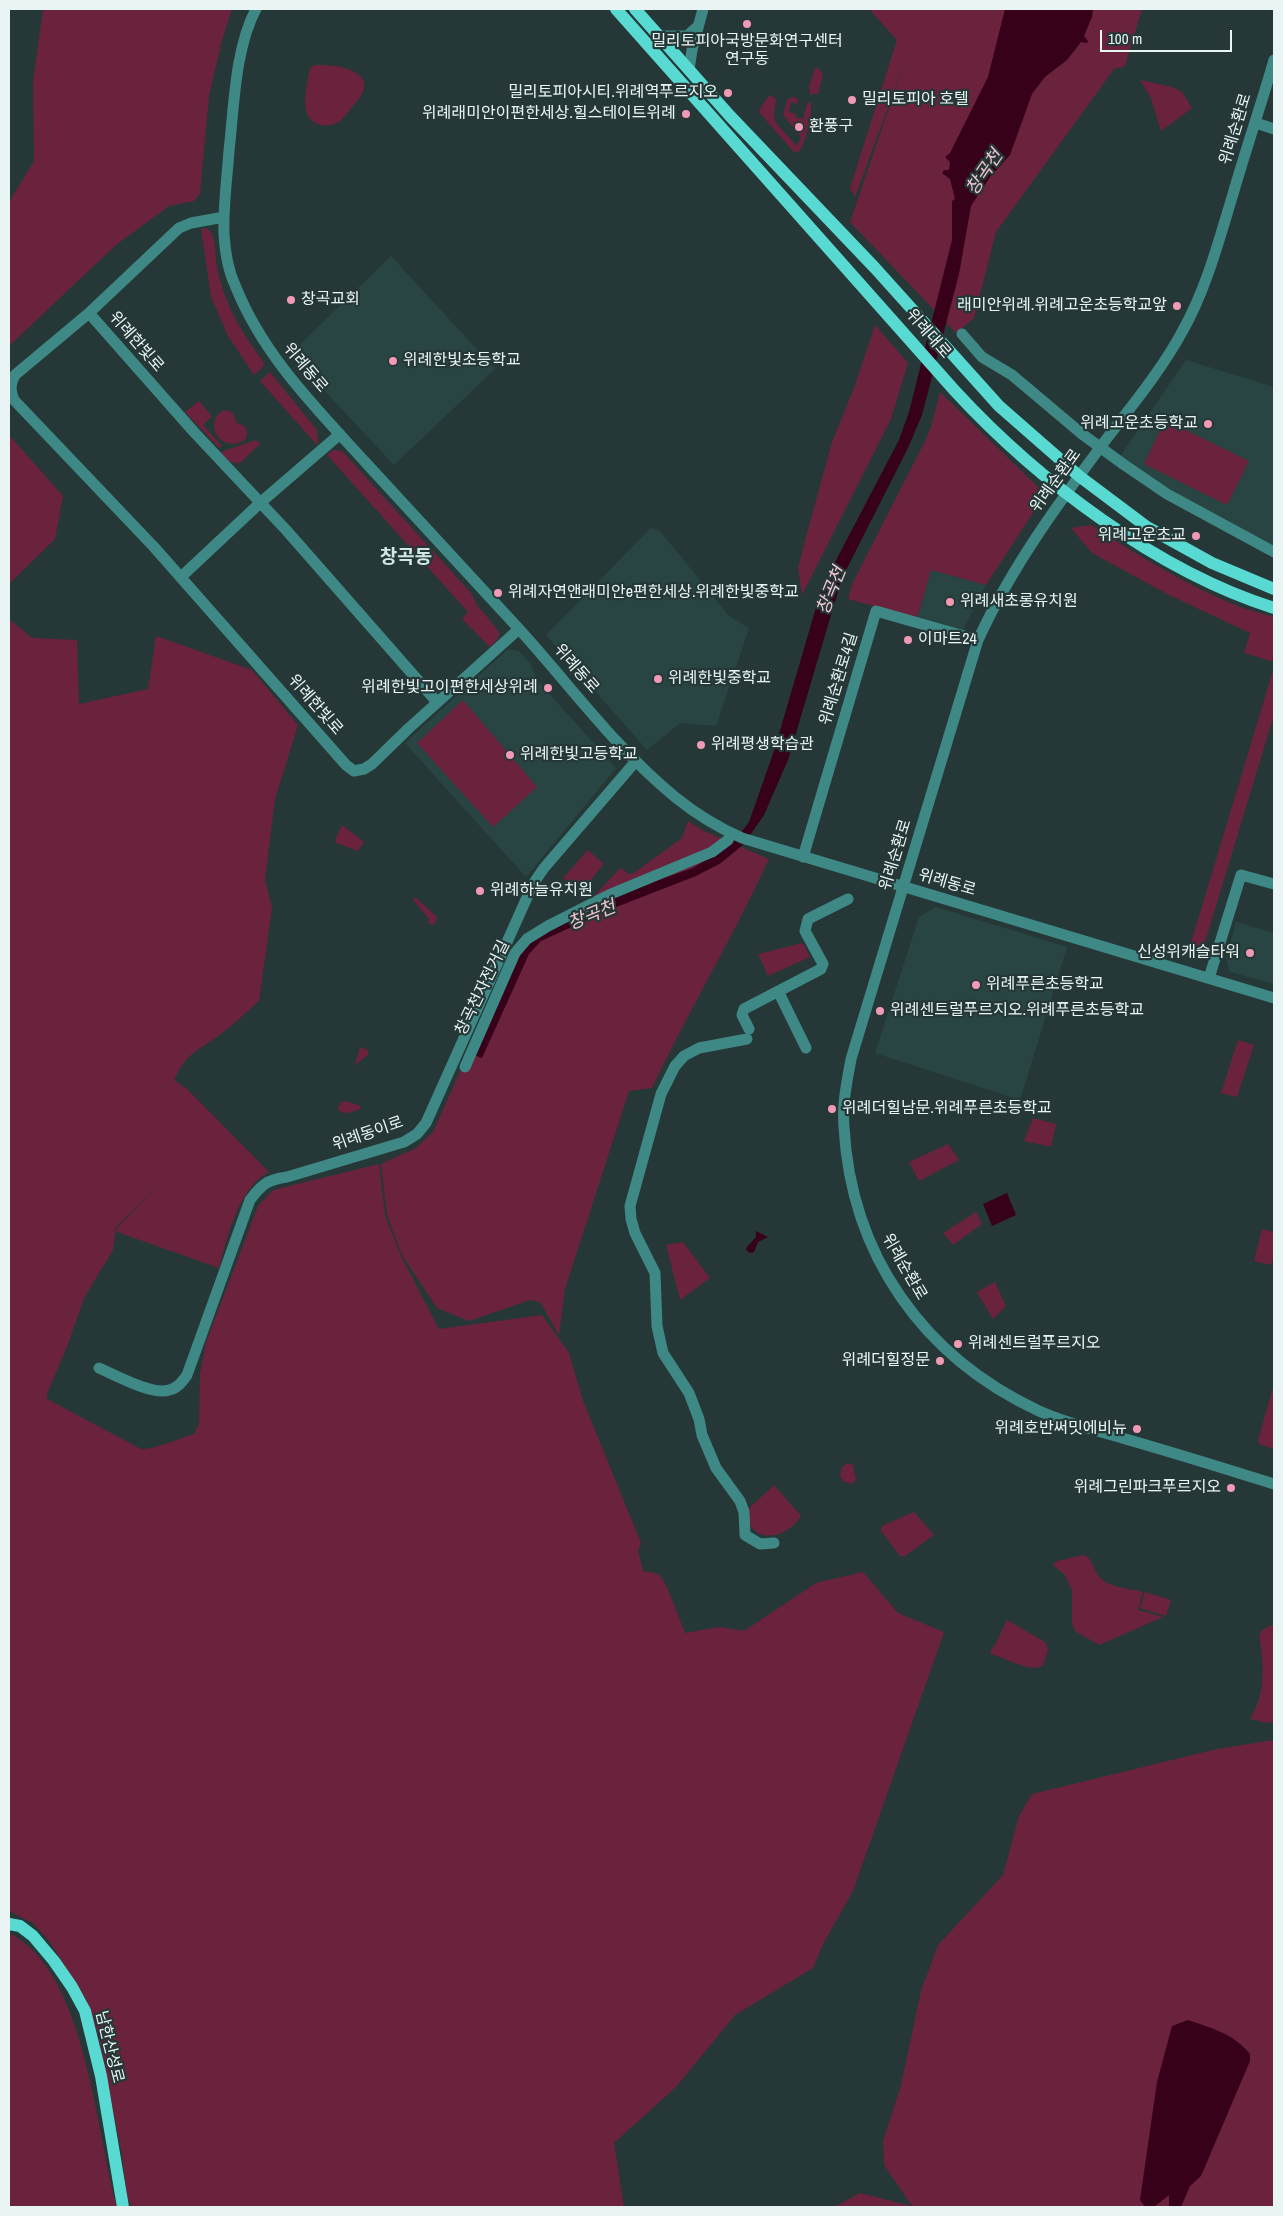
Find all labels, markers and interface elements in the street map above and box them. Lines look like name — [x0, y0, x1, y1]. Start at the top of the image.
marker: 밀리토피아국방문화연구센터 연구동 — [741, 18, 753, 30]
scale bar — [1103, 20, 1236, 52]
text: 100 m — [1108, 28, 1142, 49]
place label: 밀리토피아국방문화연구센터 연구동 — [651, 32, 843, 70]
place label: 밀리토피아시티.위례역푸르지오 — [508, 83, 718, 103]
marker: 밀리토피아시티.위례역푸르지오 — [722, 87, 734, 99]
place label: 밀리토피아 호텔 — [862, 90, 969, 110]
street label: 위례순환로 — [1216, 91, 1256, 167]
marker: 밀리토피아 호텔 — [846, 94, 858, 106]
place label: 위례래미안이편한세상.힐스테이트위례 — [422, 104, 676, 124]
marker: 위례래미안이편한세상.힐스테이트위례 — [680, 108, 692, 120]
place label: 환풍구 — [809, 117, 853, 137]
marker: 환풍구 — [793, 121, 805, 133]
water label: 창곡천 — [962, 146, 1008, 200]
place label: 창곡교회 — [301, 290, 360, 310]
marker: 창곡교회 — [285, 294, 297, 306]
place label: 래미안위례.위례고운초등학교앞 — [957, 296, 1167, 316]
marker: 래미안위례.위례고운초등학교앞 — [1171, 300, 1183, 312]
street label: 위례대로 — [901, 305, 955, 363]
street label: 위례한빛로 — [105, 308, 167, 376]
street label: 위례동로 — [279, 339, 331, 397]
place label: 위례한빛초등학교 — [403, 351, 521, 371]
marker: 위례한빛초등학교 — [387, 355, 399, 367]
place label: 위례고운초등학교 — [1080, 414, 1198, 434]
marker: 위례고운초등학교 — [1202, 418, 1214, 430]
street label: 위례순환로 — [1027, 446, 1085, 516]
place label: 위례고운초교 — [1098, 526, 1186, 546]
marker: 위례고운초교 — [1190, 530, 1202, 542]
district label: 창곡동 — [380, 547, 432, 569]
water label: 창곡천 — [813, 564, 851, 618]
place label: 위례자연앤래미안e편한세상.위례한빛중학교 — [508, 583, 799, 603]
marker: 위례자연앤래미안e편한세상.위례한빛중학교 — [492, 587, 504, 599]
place label: 위례새초롱유치원 — [960, 592, 1078, 612]
marker: 위례새초롱유치원 — [944, 596, 956, 608]
street label: 위례순환로4길 — [816, 630, 862, 728]
place label: 이마트24 — [918, 630, 977, 650]
marker: 이마트24 — [902, 634, 914, 646]
street label: 위례동로 — [549, 640, 603, 698]
place label: 위례한빛중학교 — [668, 669, 771, 689]
street label: 위례한빛로 — [284, 671, 346, 739]
marker: 위례한빛중학교 — [652, 673, 664, 685]
place label: 위례한빛고이편한세상위례 — [361, 678, 538, 698]
marker: 위례한빛고이편한세상위례 — [542, 682, 554, 694]
place label: 위례평생학습관 — [711, 735, 814, 755]
marker: 위례평생학습관 — [695, 739, 707, 751]
place label: 위례한빛고등학교 — [520, 745, 638, 765]
marker: 위례한빛고등학교 — [504, 749, 516, 761]
street label: 위례순환로 — [876, 817, 916, 893]
street label: 위례동로 — [916, 866, 978, 900]
place label: 위례하늘유치원 — [490, 881, 593, 901]
marker: 위례하늘유치원 — [474, 885, 486, 897]
water label: 창곡천 — [565, 897, 619, 935]
street label: 창곡천자전거길 — [452, 937, 514, 1039]
place label: 신성위캐슬타워 — [1137, 943, 1240, 963]
marker: 신성위캐슬타워 — [1244, 947, 1256, 959]
place label: 위례푸른초등학교 — [986, 975, 1104, 995]
marker: 위례푸른초등학교 — [970, 979, 982, 991]
place label: 위례센트럴푸르지오.위례푸른초등학교 — [890, 1001, 1144, 1021]
marker: 위례센트럴푸르지오.위례푸른초등학교 — [874, 1005, 886, 1017]
place label: 위례더힐남문.위례푸른초등학교 — [842, 1099, 1052, 1119]
marker: 위례더힐남문.위례푸른초등학교 — [826, 1103, 838, 1115]
street label: 위례동이로 — [330, 1113, 406, 1155]
street label: 위례순환로 — [877, 1230, 931, 1304]
place label: 위례센트럴푸르지오 — [968, 1334, 1100, 1354]
marker: 위례센트럴푸르지오 — [952, 1338, 964, 1350]
place label: 위례더힐정문 — [842, 1351, 930, 1371]
marker: 위례더힐정문 — [934, 1355, 946, 1367]
place label: 위례호반써밋에비뉴 — [995, 1419, 1127, 1439]
marker: 위례호반써밋에비뉴 — [1131, 1423, 1143, 1435]
place label: 위례그린파크푸르지오 — [1074, 1478, 1221, 1498]
marker: 위례그린파크푸르지오 — [1225, 1482, 1237, 1494]
street label: 남한산성로 — [91, 2009, 127, 2085]

